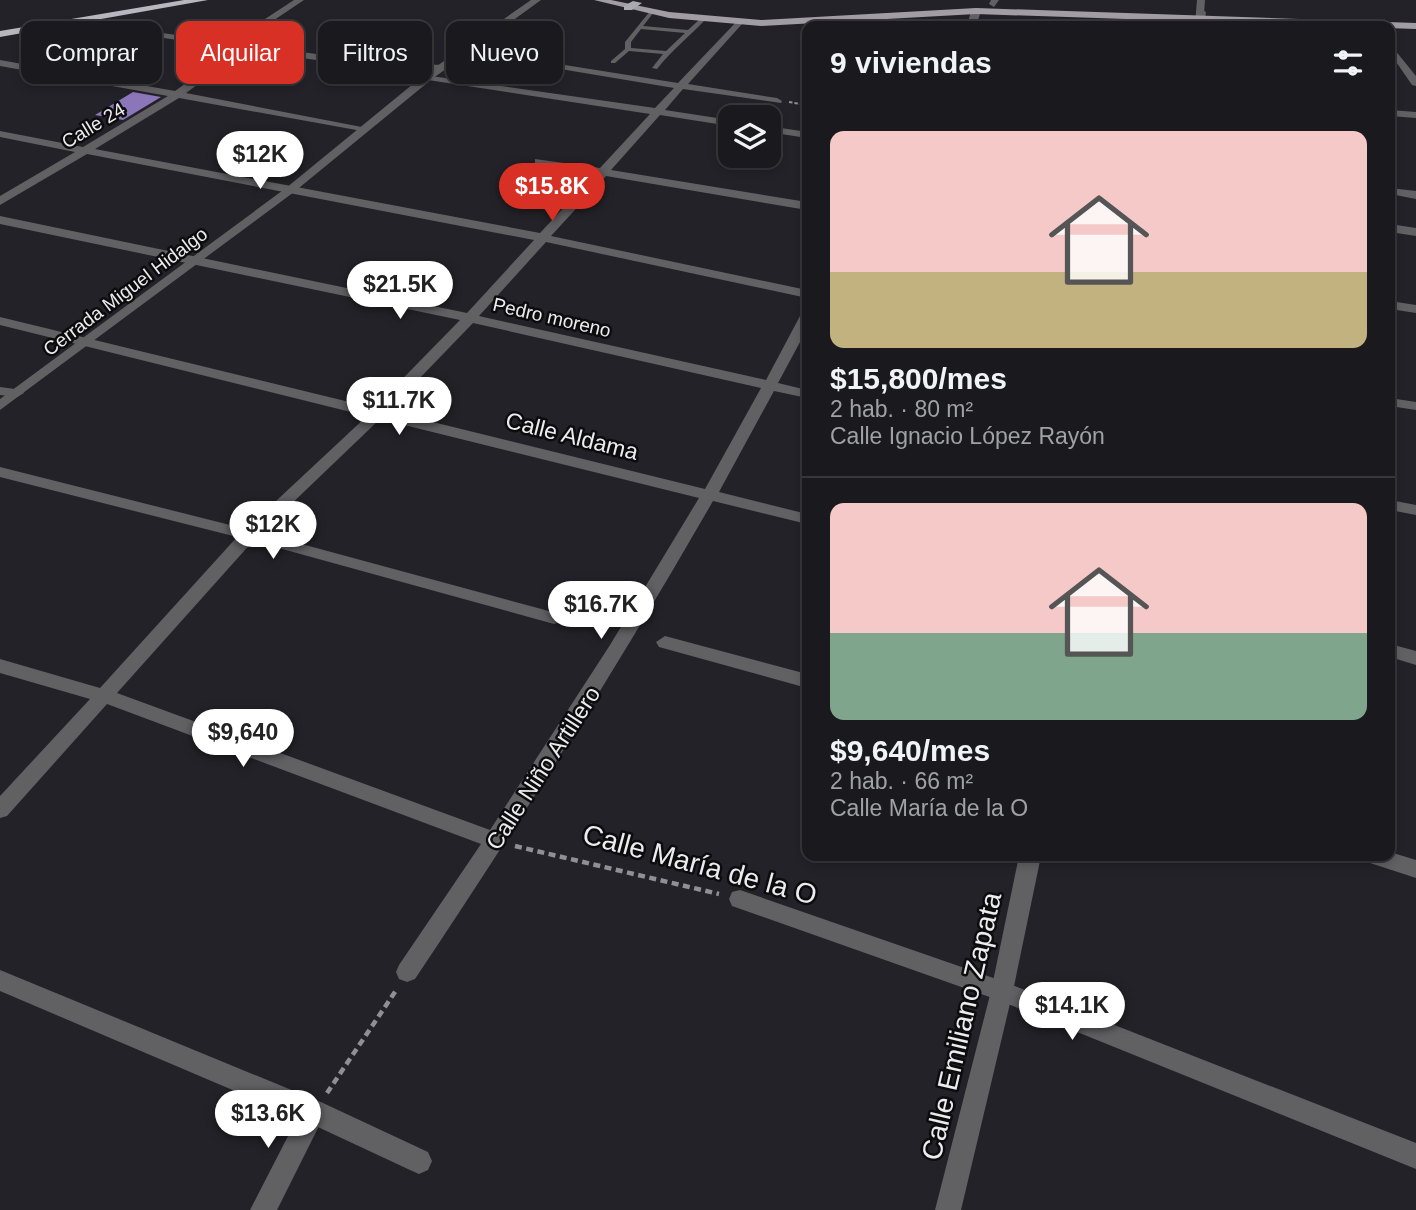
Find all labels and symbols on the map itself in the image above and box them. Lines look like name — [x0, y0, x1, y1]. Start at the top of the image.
street label: Calle 24 — [58, 98, 129, 152]
pin: $12K — [219, 132, 301, 191]
pin: $15.8K — [495, 164, 609, 223]
street label: Cerrada Miguel Hidalgo — [39, 223, 211, 360]
pin: $21.5K — [343, 262, 457, 321]
street label: Pedro moreno — [491, 294, 613, 341]
pin: $11.7K — [342, 378, 456, 437]
street label: Calle Aldama — [503, 407, 641, 465]
pin: $12K — [232, 502, 314, 561]
pin: $16.7K — [544, 582, 658, 641]
street label: Calle Niño Artillero — [481, 682, 605, 854]
pin: $9,640 — [186, 710, 300, 769]
street label: Calle María de la O — [579, 818, 820, 911]
street label: Calle Emiliano Zapata — [916, 889, 1007, 1163]
pin: $14.1K — [1015, 982, 1129, 1042]
pin: $13.6K — [211, 1090, 325, 1150]

